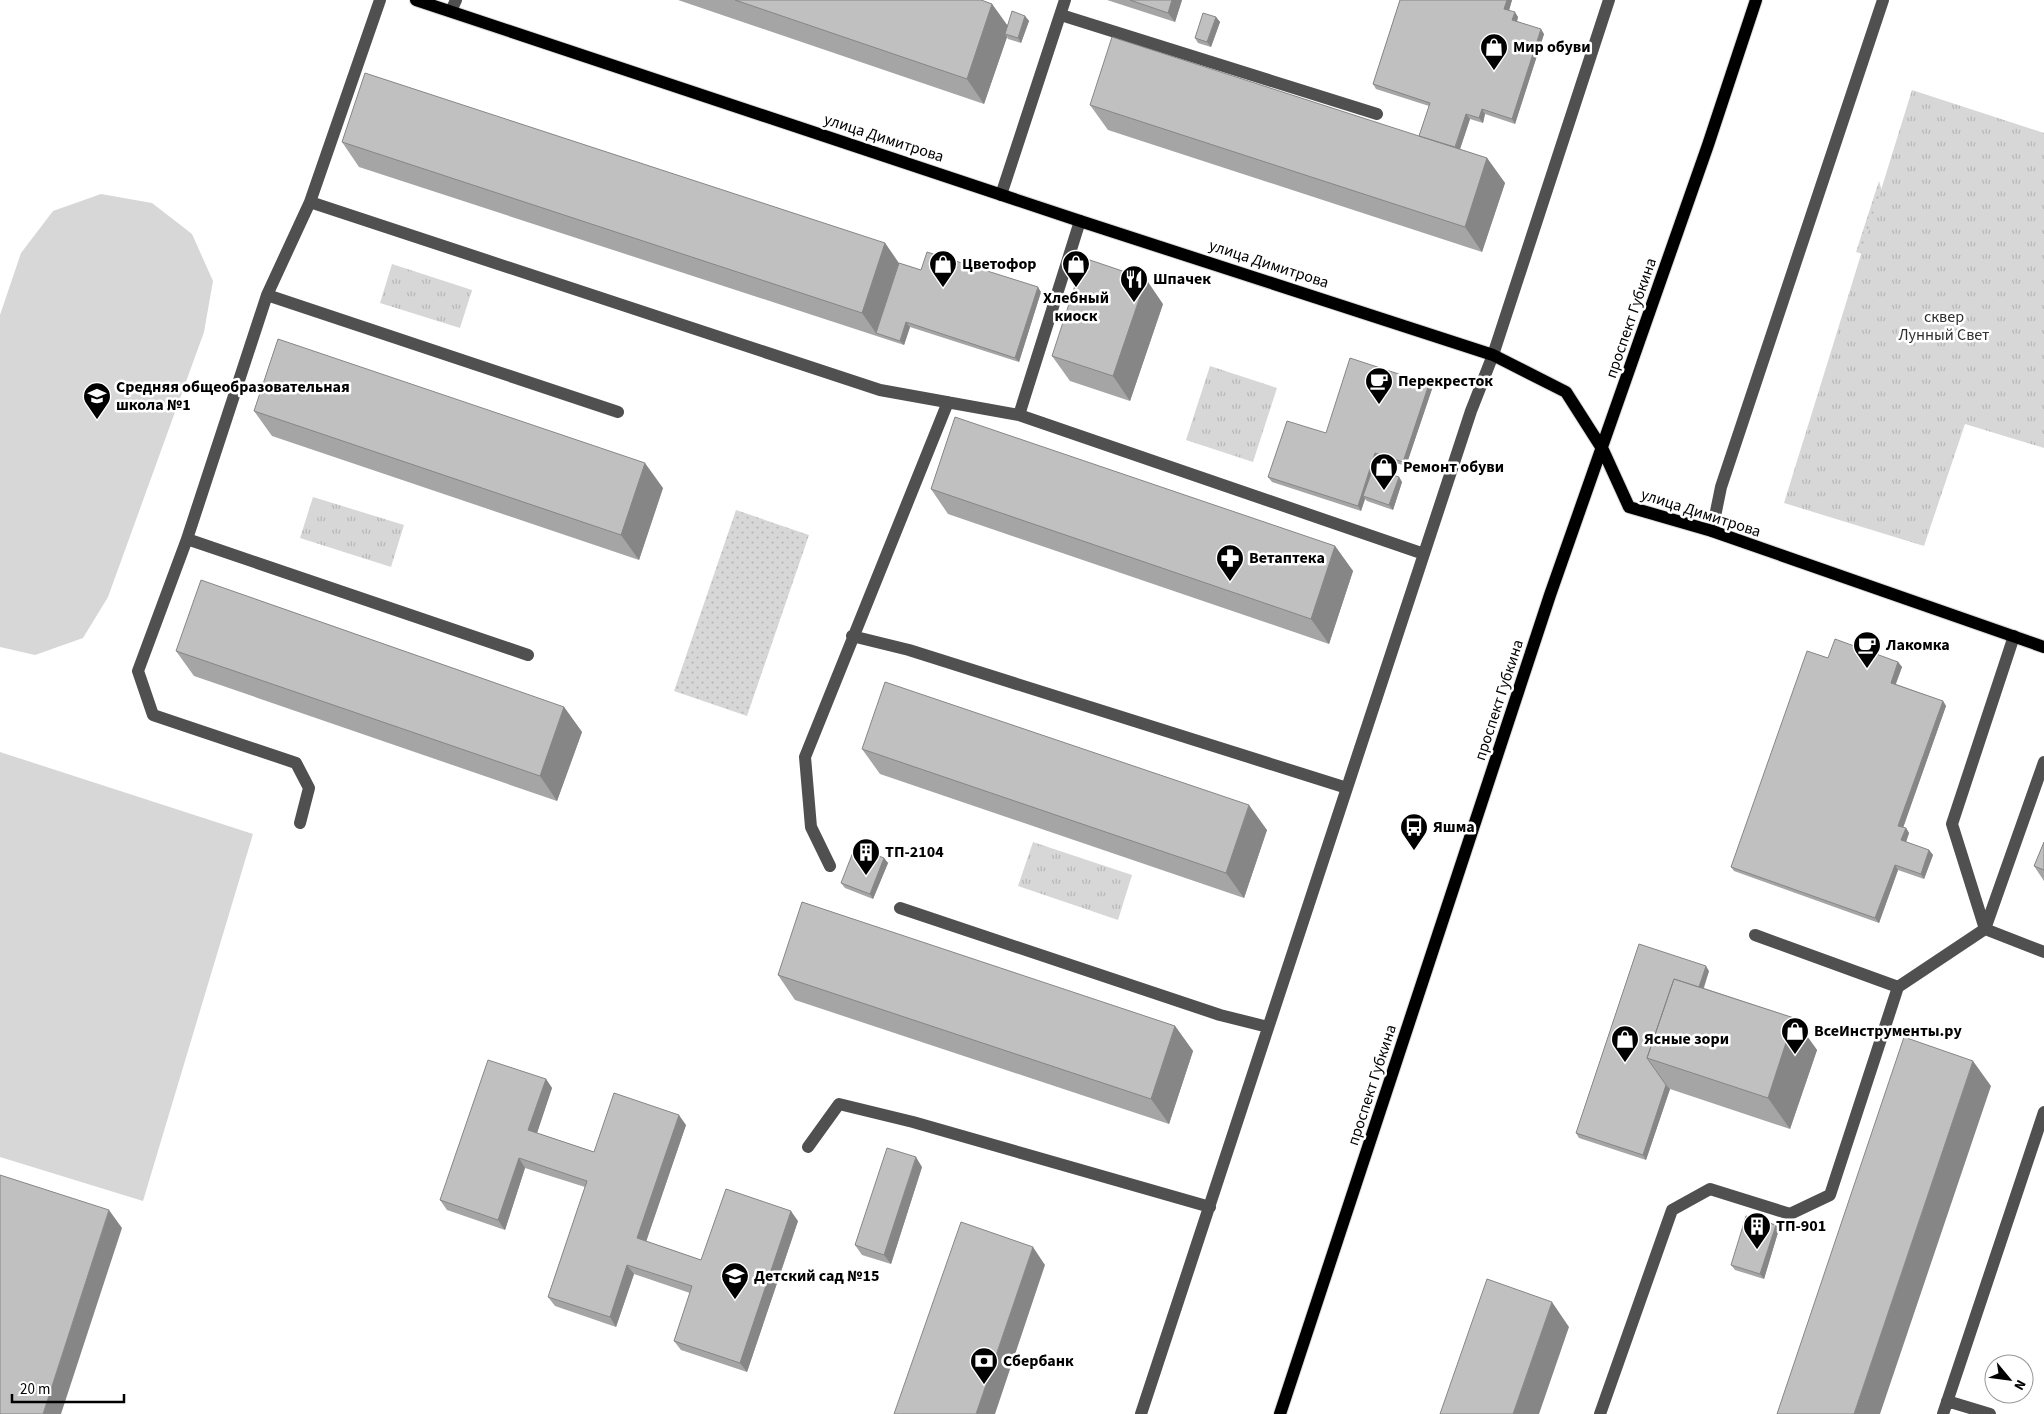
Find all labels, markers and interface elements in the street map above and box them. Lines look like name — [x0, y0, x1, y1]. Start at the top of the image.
shop icon: Мир обуви — [1479, 32, 1509, 71]
place label: Мир обуви — [1513, 36, 1591, 58]
street label: улица Димитрова — [821, 108, 947, 168]
street label: улица Димитрова — [1206, 234, 1332, 294]
shop icon: Цветофор — [928, 249, 958, 288]
shop icon: Хлебный киоск — [1061, 249, 1091, 288]
place label: Цветофор — [962, 253, 1037, 275]
street label: проспект Губкина — [1600, 255, 1662, 381]
restaurant icon: Шпачек — [1119, 264, 1149, 303]
place label: Шпачек — [1153, 268, 1211, 290]
place label: Хлебный киоск — [1043, 287, 1109, 327]
park label: сквер Лунный Свет — [1899, 306, 1989, 346]
cafe icon: Перекресток — [1364, 366, 1394, 405]
place label: Перекресток — [1398, 370, 1493, 392]
place label: Средняя общеобразовательная школа №1 — [116, 376, 350, 416]
school or university icon: Средняя общеобразовательная школа №1 — [82, 381, 112, 420]
shop icon: Ремонт обуви — [1369, 452, 1399, 491]
place label: Ремонт обуви — [1403, 456, 1504, 478]
street label: улица Димитрова — [1638, 483, 1764, 543]
pharmacy icon: Ветаптека — [1215, 543, 1245, 582]
place label: Ветаптека — [1249, 547, 1325, 569]
cafe icon: Лакомка — [1852, 630, 1882, 669]
place label: Лакомка — [1885, 634, 1950, 656]
street label: проспект Губкина — [1469, 637, 1529, 763]
bus stop icon: Яшма — [1399, 812, 1429, 851]
place label: Яшма — [1433, 816, 1475, 838]
building icon: ТП-2104 — [851, 837, 881, 876]
place label: ТП-2104 — [885, 841, 944, 863]
shop icon: ВсеИнструменты.ру — [1780, 1016, 1810, 1055]
place label: ВсеИнструменты.ру — [1814, 1020, 1962, 1042]
street label: проспект Губкина — [1342, 1022, 1402, 1148]
shop icon: Ясные зори — [1610, 1024, 1640, 1063]
place label: Ясные зори — [1644, 1028, 1729, 1050]
building icon: ТП-901 — [1742, 1211, 1772, 1250]
place label: ТП-901 — [1776, 1215, 1826, 1237]
school or university icon: Детский сад №15 — [720, 1261, 750, 1300]
place label: Детский сад №15 — [754, 1265, 879, 1287]
bank icon: Сбербанк — [969, 1346, 999, 1385]
place label: Сбербанк — [1003, 1350, 1074, 1372]
north arrow — [1984, 1354, 2034, 1404]
scale bar — [12, 1372, 125, 1404]
text: N — [2008, 1376, 2030, 1394]
text: 20 m — [20, 1379, 50, 1400]

